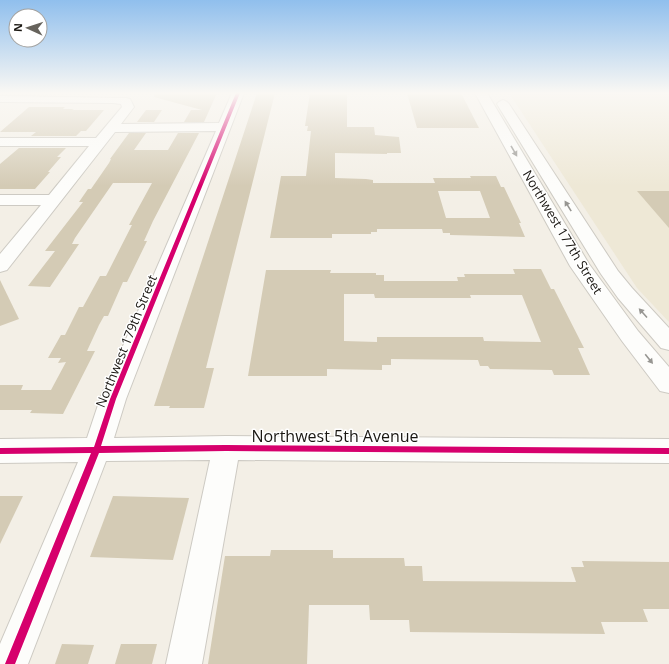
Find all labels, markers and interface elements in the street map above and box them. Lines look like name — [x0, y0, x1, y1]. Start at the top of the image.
north arrow — [8, 8, 48, 48]
text: N — [10, 23, 25, 32]
one-way arrow — [511, 145, 518, 157]
street label: Northwest 177th Street — [519, 167, 607, 298]
one-way arrow — [565, 200, 572, 212]
street label: Northwest 179th Street — [91, 272, 161, 410]
one-way arrow — [638, 308, 647, 318]
one-way arrow — [644, 354, 653, 365]
street label: Northwest 5th Avenue — [251, 425, 419, 447]

